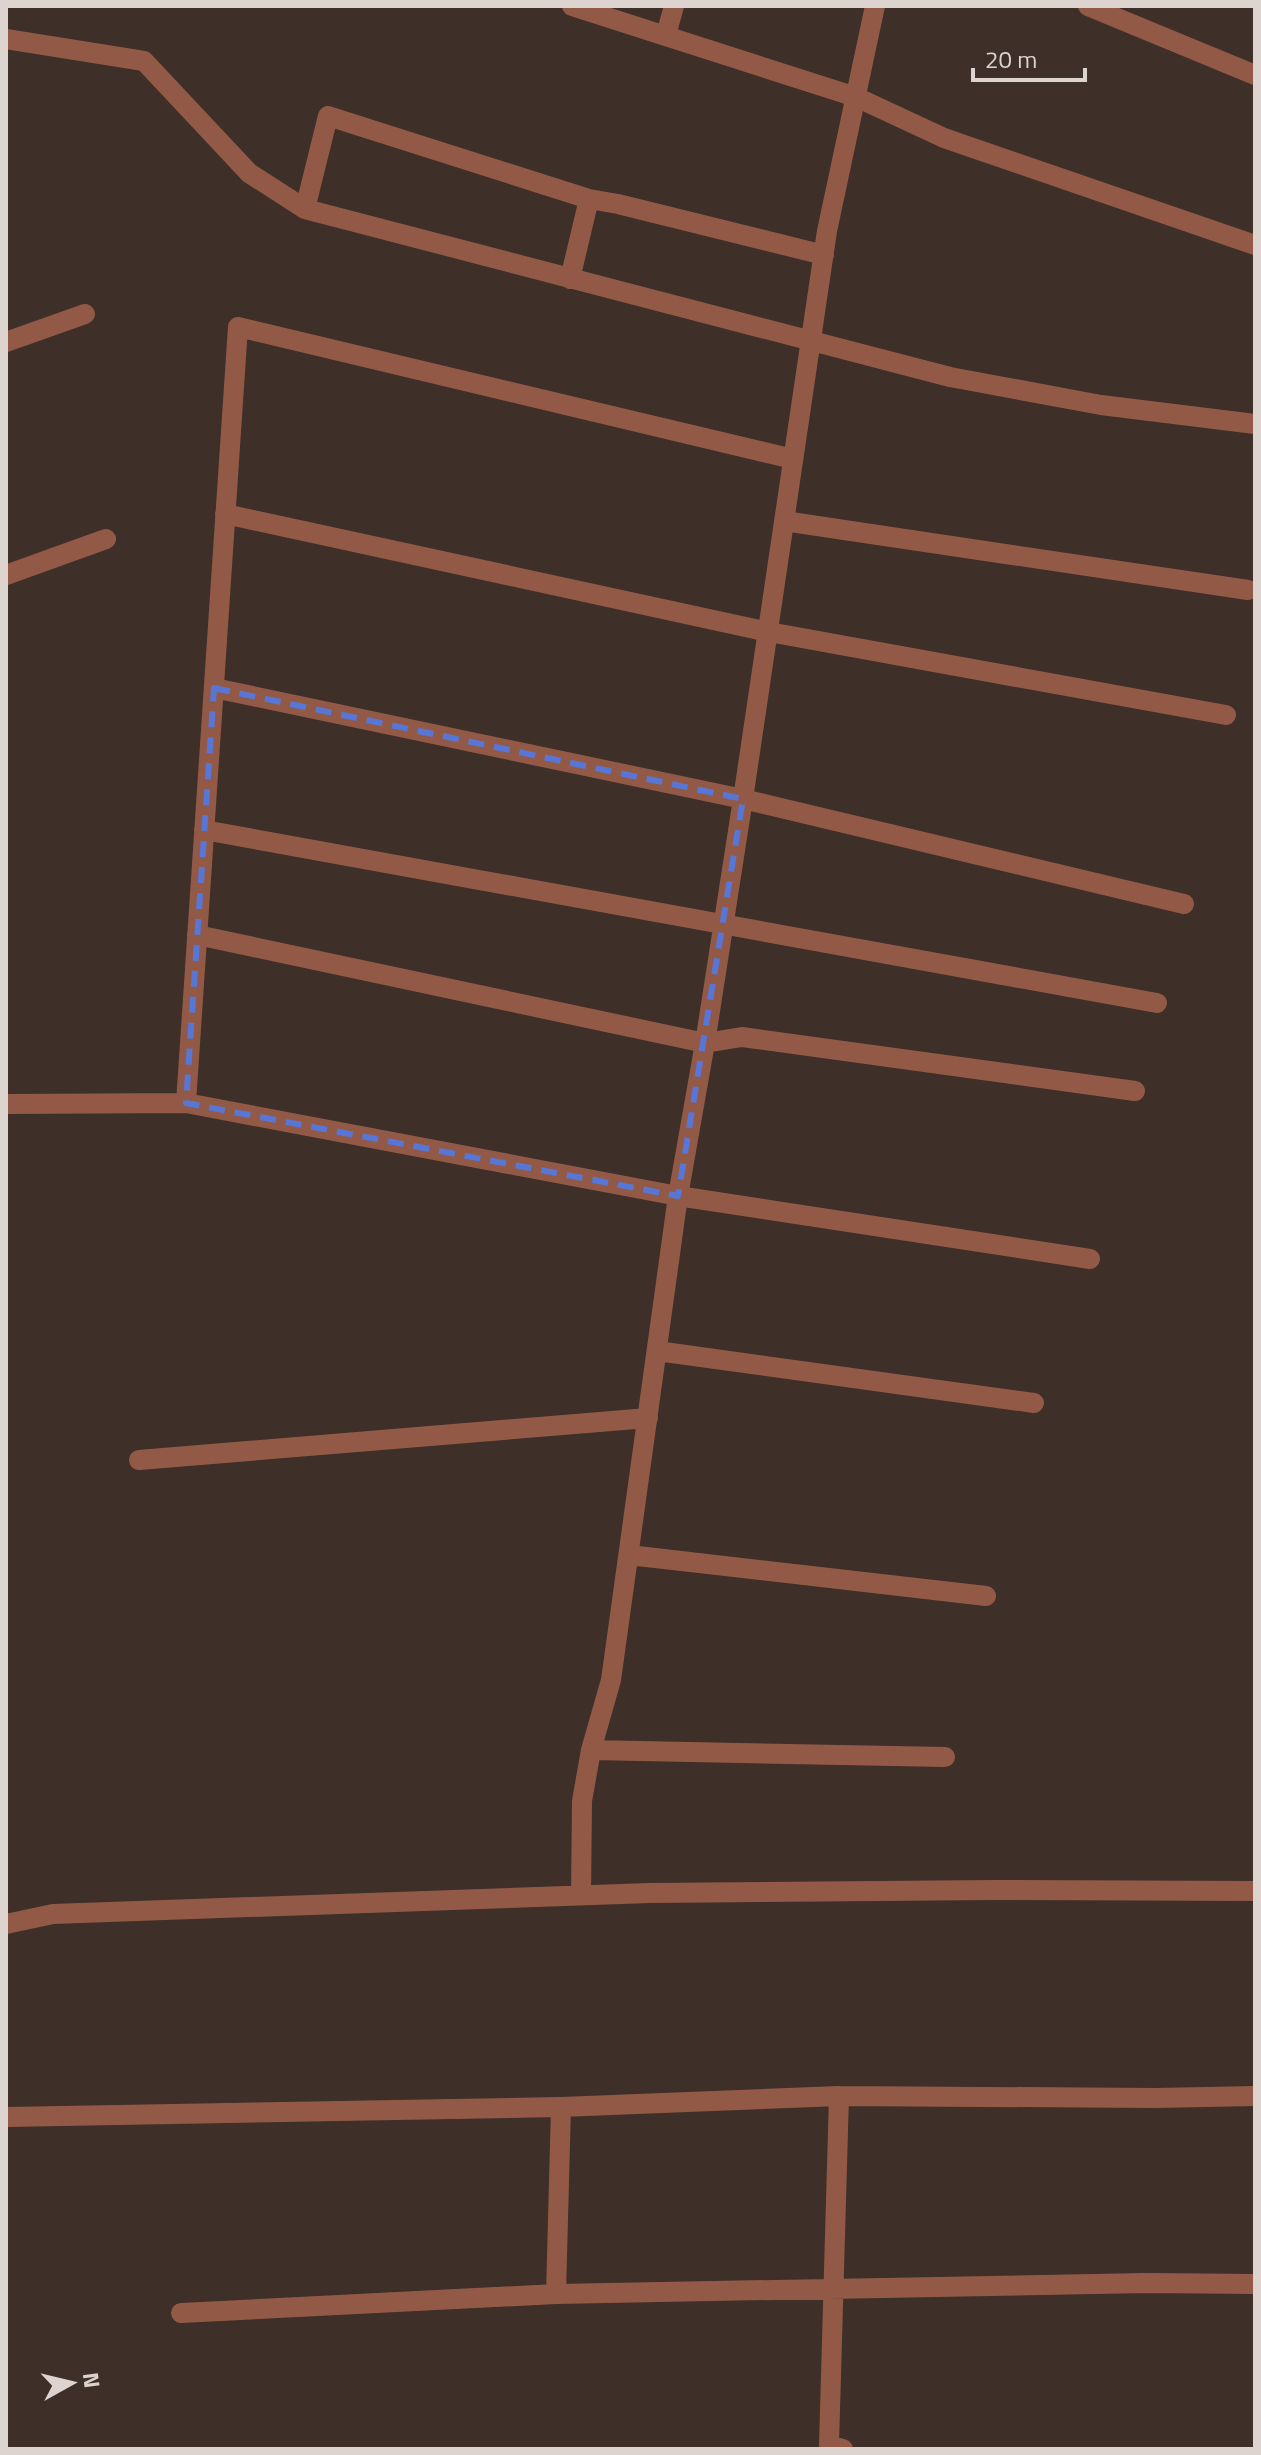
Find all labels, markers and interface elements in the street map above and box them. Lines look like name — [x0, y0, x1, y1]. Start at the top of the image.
scale bar — [973, 32, 1085, 82]
text: 20 m — [985, 41, 1037, 77]
north arrow — [32, 2343, 112, 2423]
text: N — [74, 2370, 110, 2390]

